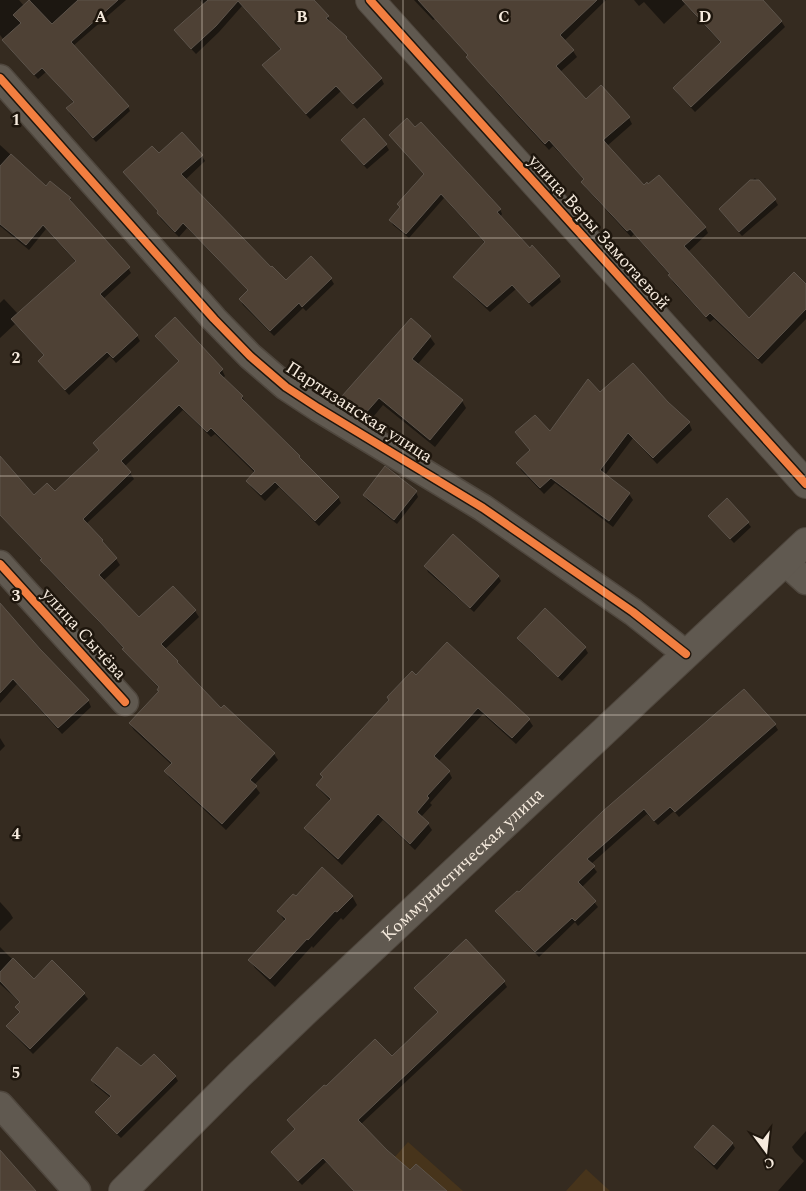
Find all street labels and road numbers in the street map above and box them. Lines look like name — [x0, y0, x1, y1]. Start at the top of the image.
street label: улица Веры Замотаевой — [521, 148, 676, 316]
street label: Партизанская улица — [280, 354, 438, 470]
street label: улица Сычёва — [34, 581, 133, 686]
street label: Коммунистическая улица — [375, 781, 550, 948]

